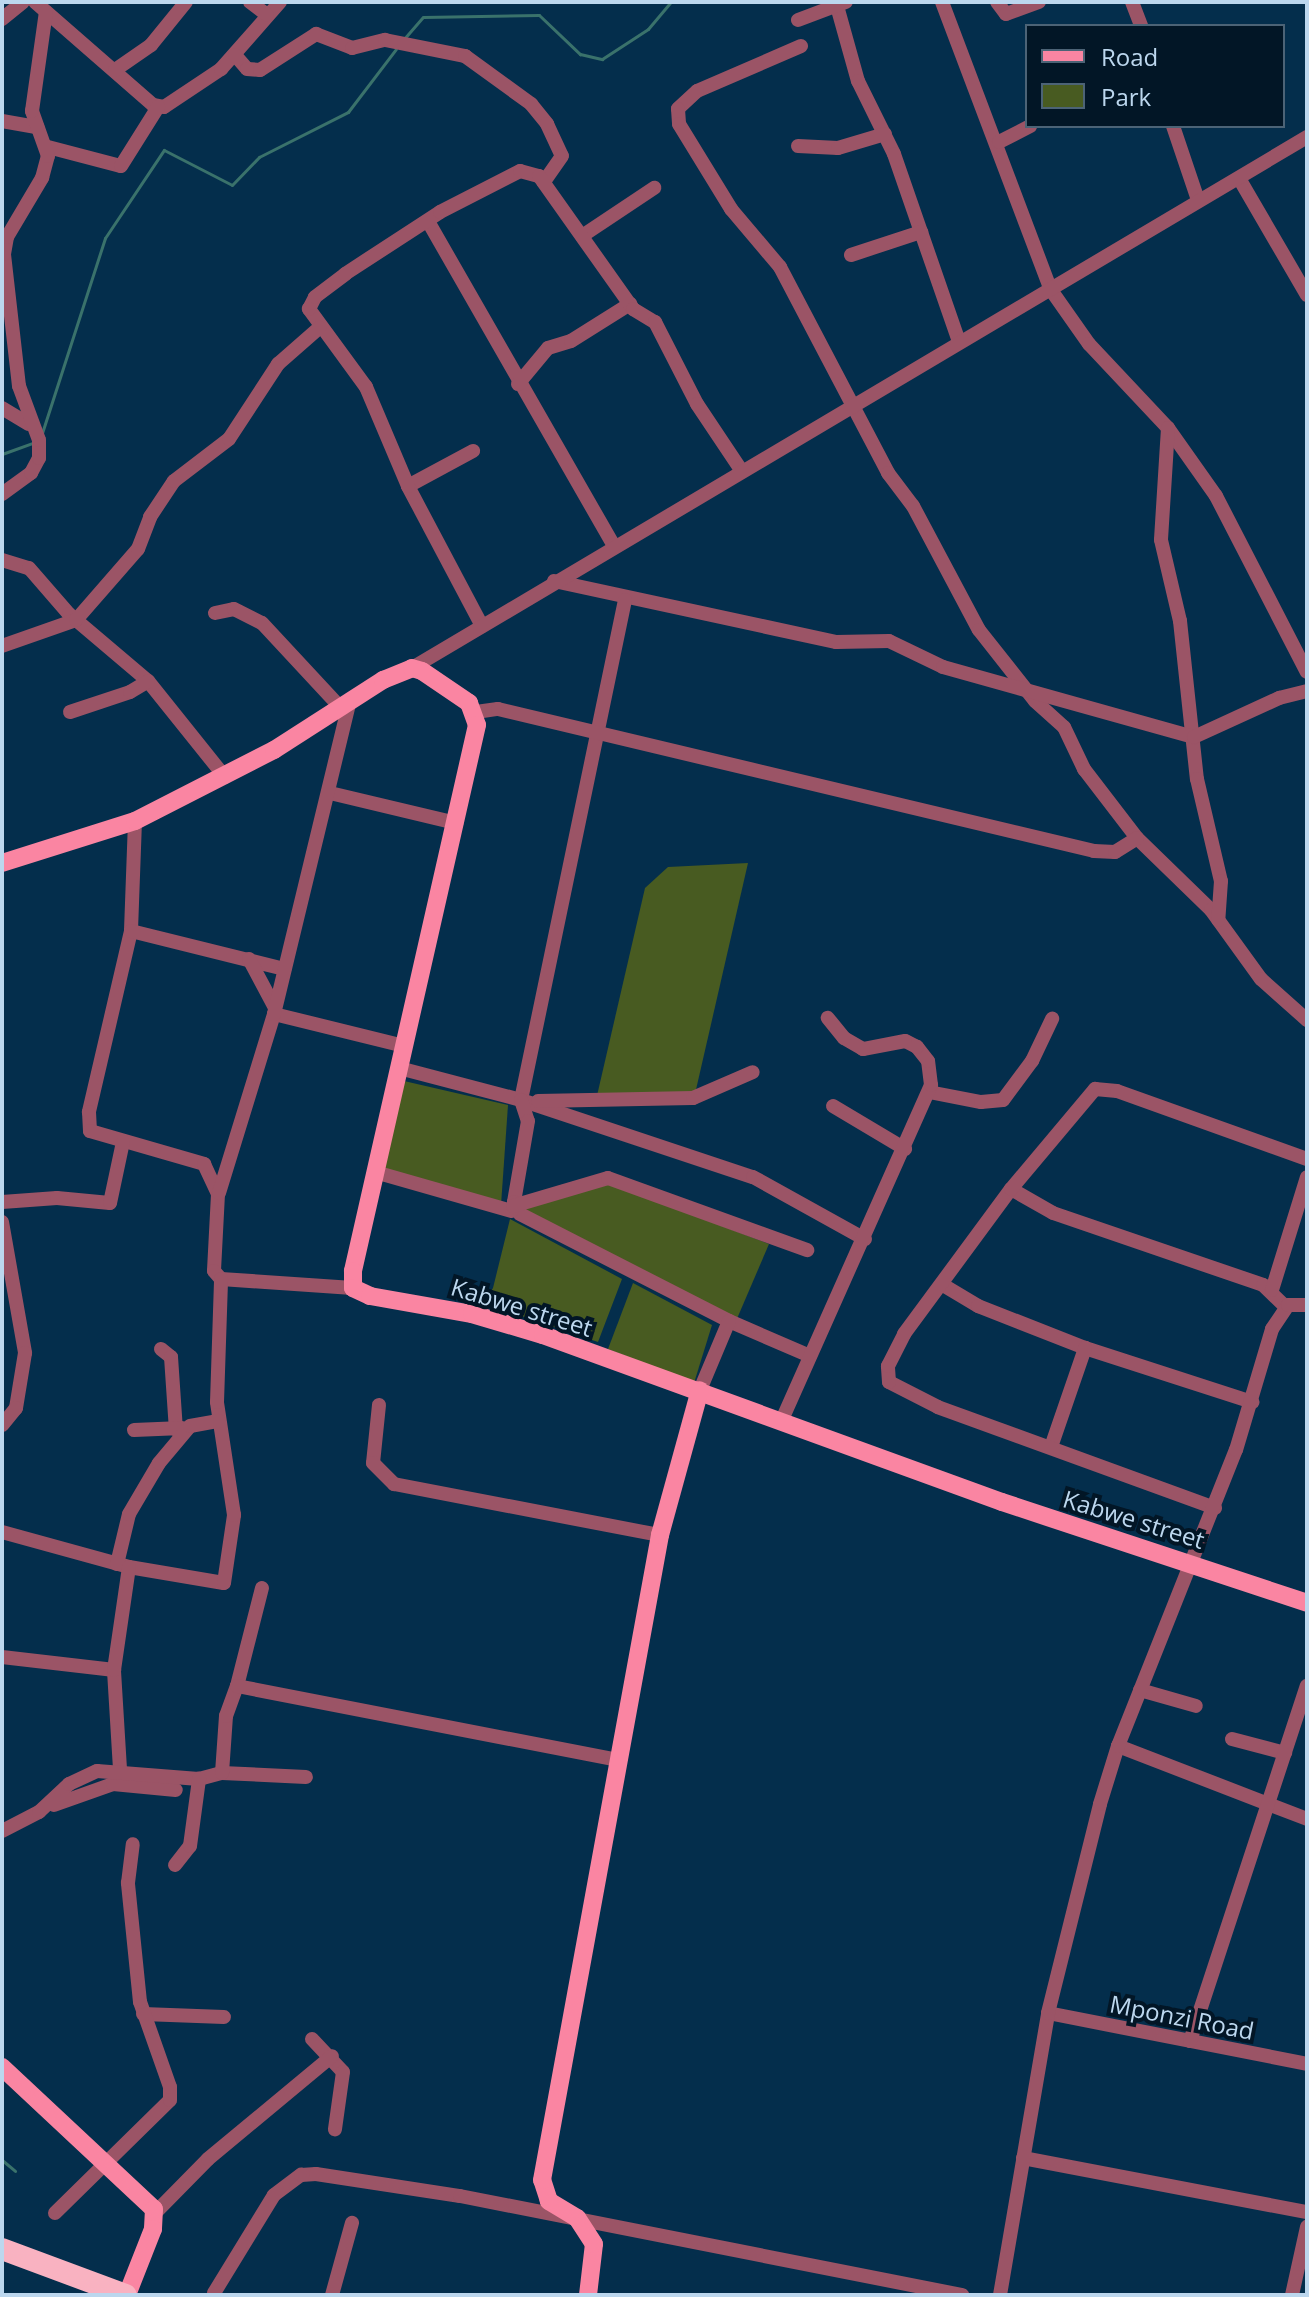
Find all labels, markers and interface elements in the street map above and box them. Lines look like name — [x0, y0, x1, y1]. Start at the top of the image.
legend — [1025, 24, 1285, 128]
text: Road — [1101, 40, 1158, 73]
text: Park — [1101, 80, 1151, 113]
street label: Kabwe street — [448, 1272, 596, 1342]
street label: Kabwe street — [1060, 1484, 1208, 1554]
street label: Mponzi Road — [1107, 1989, 1257, 2045]

